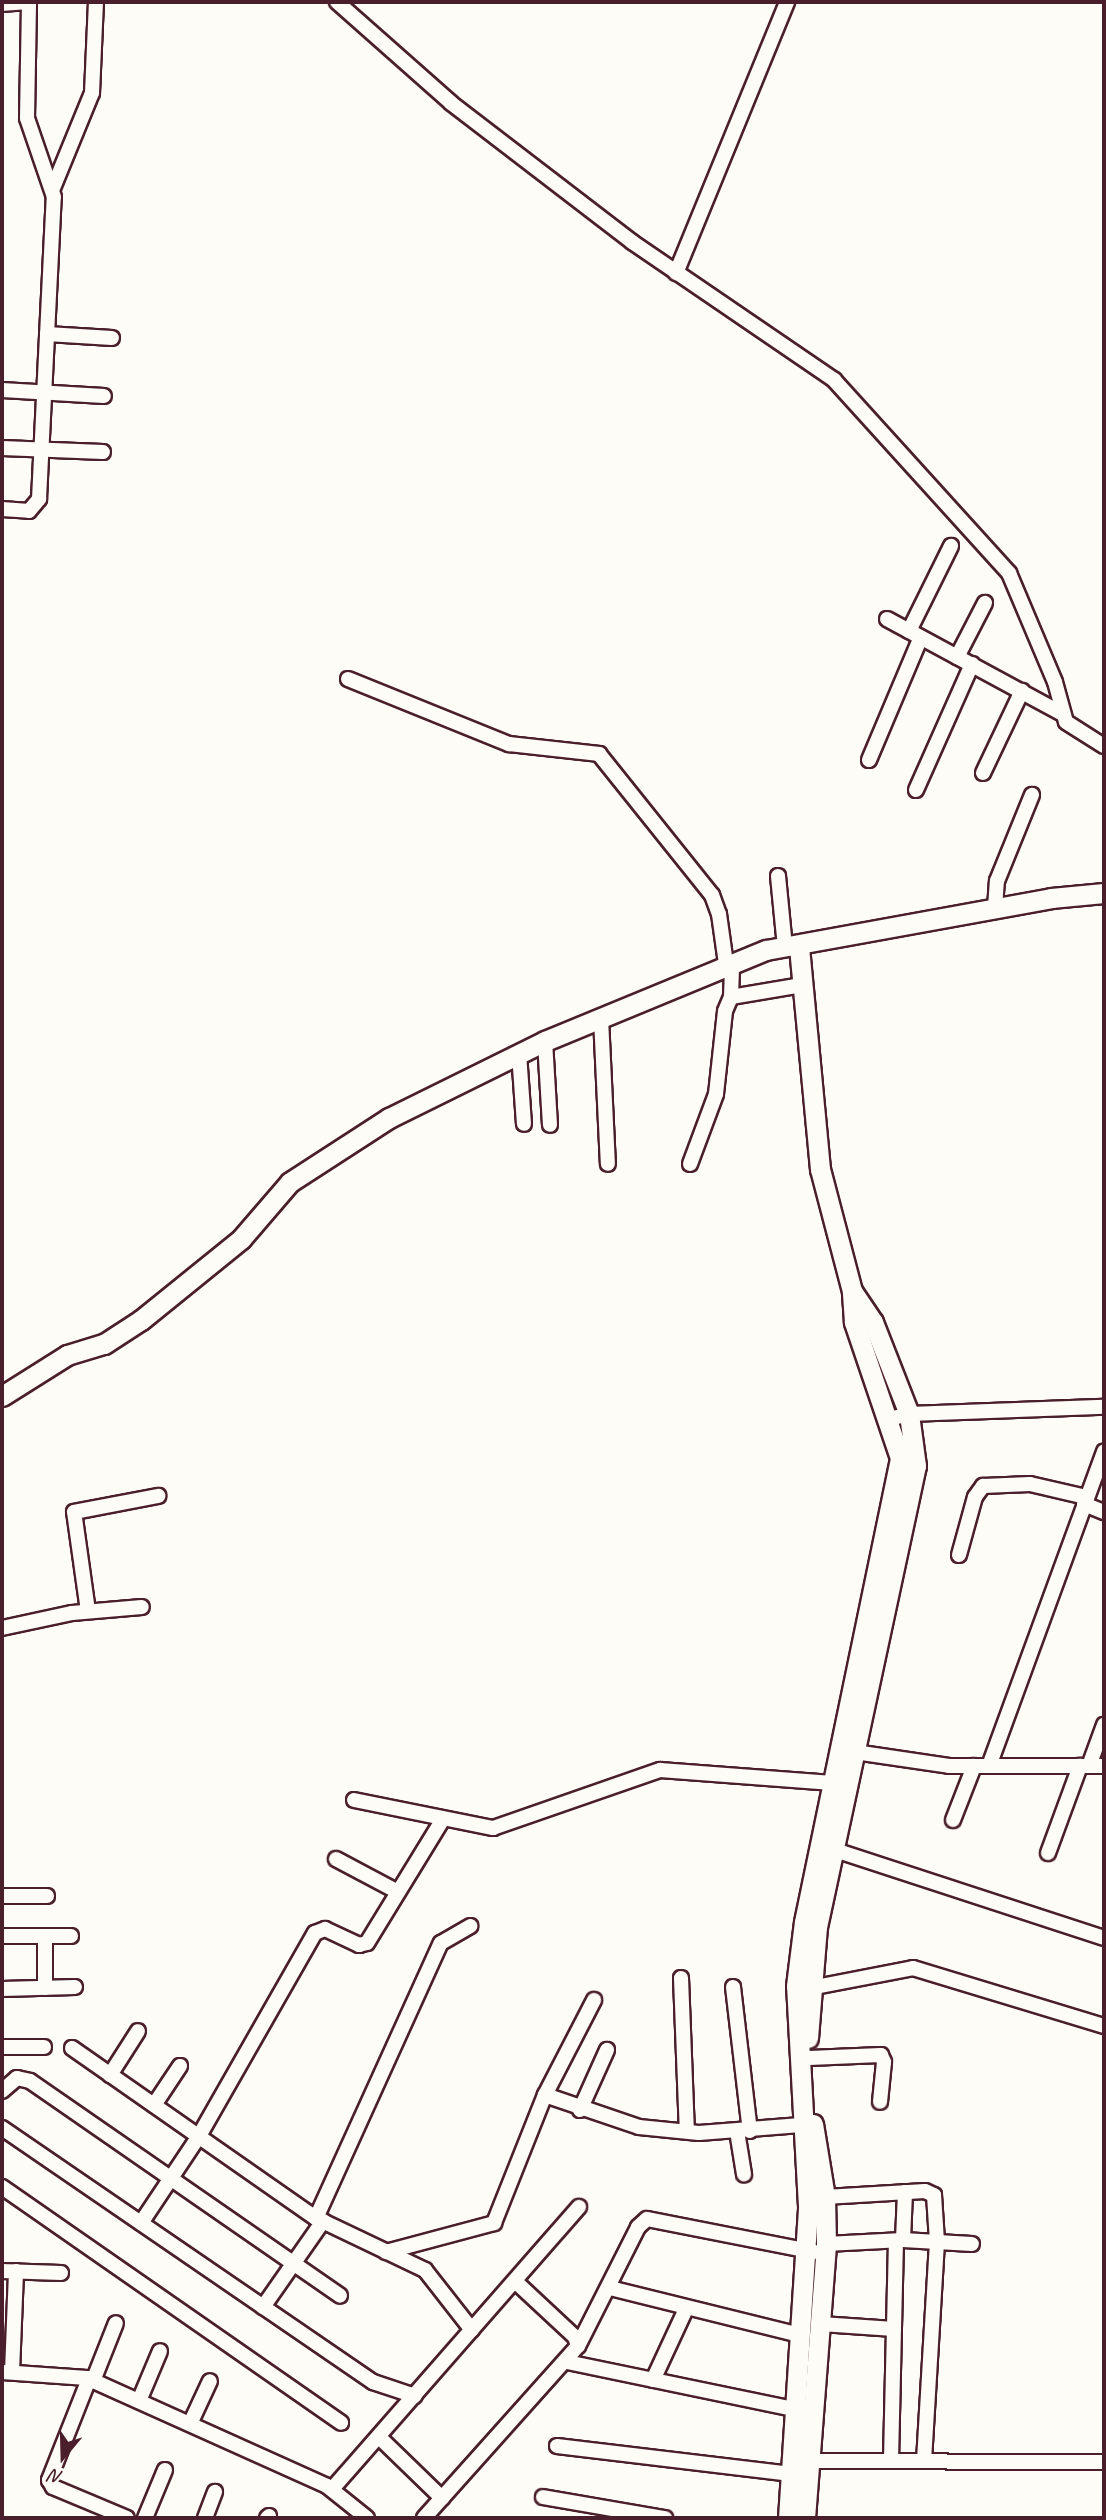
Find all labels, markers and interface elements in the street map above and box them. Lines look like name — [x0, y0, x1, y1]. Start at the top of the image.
north arrow — [28, 2422, 98, 2492]
text: N — [47, 2464, 66, 2490]

